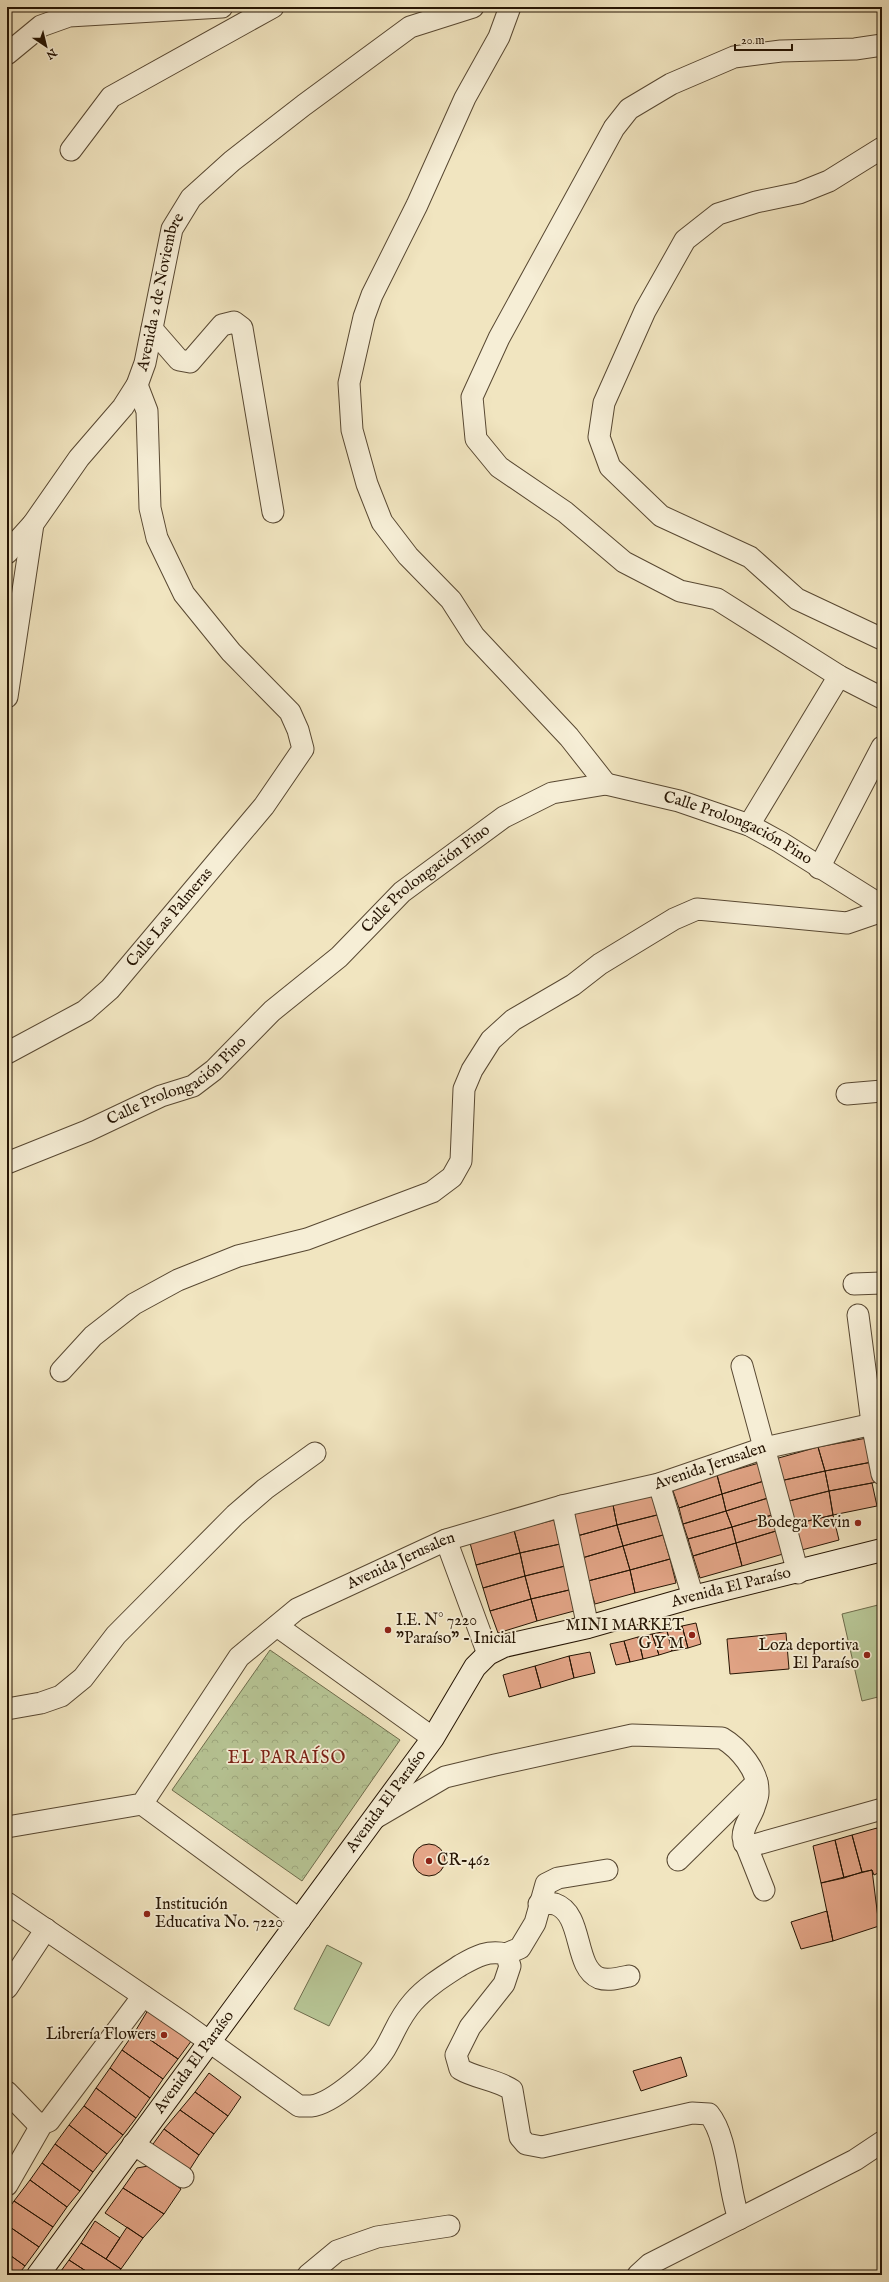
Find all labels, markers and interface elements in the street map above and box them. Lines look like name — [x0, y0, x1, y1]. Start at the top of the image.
north arrow — [26, 26, 66, 66]
scale bar — [735, 26, 792, 52]
text: 20 m — [741, 33, 764, 48]
text: N — [43, 44, 60, 62]
street label: Avenida 2 de Noviembre — [133, 209, 189, 375]
street label: Calle Prolongación Pino — [661, 788, 816, 870]
street label: Calle Prolongación Pino — [357, 820, 495, 938]
street label: Calle Las Palmeras — [122, 864, 218, 972]
street label: Calle Prolongación Pino — [104, 1032, 251, 1130]
street label: Avenida Jerusalen — [651, 1438, 769, 1495]
place label: Bodega Kevin — [757, 1513, 850, 1533]
marker: Bodega Kevin — [853, 1518, 863, 1528]
street label: Avenida Jerusalen — [343, 1528, 458, 1595]
street label: Avenida El Paraíso — [668, 1563, 794, 1613]
place label: I.E. N° 7220 "Paraíso" - Inicial — [396, 1611, 516, 1649]
place label: MINI MARKET G Y M — [566, 1616, 684, 1654]
marker: I.E. N° 7220 "Paraíso" - Inicial — [383, 1625, 393, 1635]
marker: MINI MARKET G Y M — [687, 1630, 697, 1640]
place label: Loza deportiva El Paraíso — [758, 1636, 859, 1674]
marker: Loza deportiva El Paraíso — [862, 1650, 872, 1660]
district label: EL PARAÍSO — [228, 1745, 346, 1770]
street label: Avenida El Paraíso — [341, 1746, 431, 1858]
place label: CR-462 — [437, 1851, 490, 1871]
marker: CR-462 — [424, 1856, 434, 1866]
place label: Institución Educativa No. 7220 — [155, 1895, 283, 1933]
marker: Institución Educativa No. 7220 — [142, 1909, 152, 1919]
street label: Avenida El Paraíso — [149, 2007, 239, 2119]
place label: Librería Flowers — [46, 2025, 156, 2045]
marker: Librería Flowers — [159, 2030, 169, 2040]

